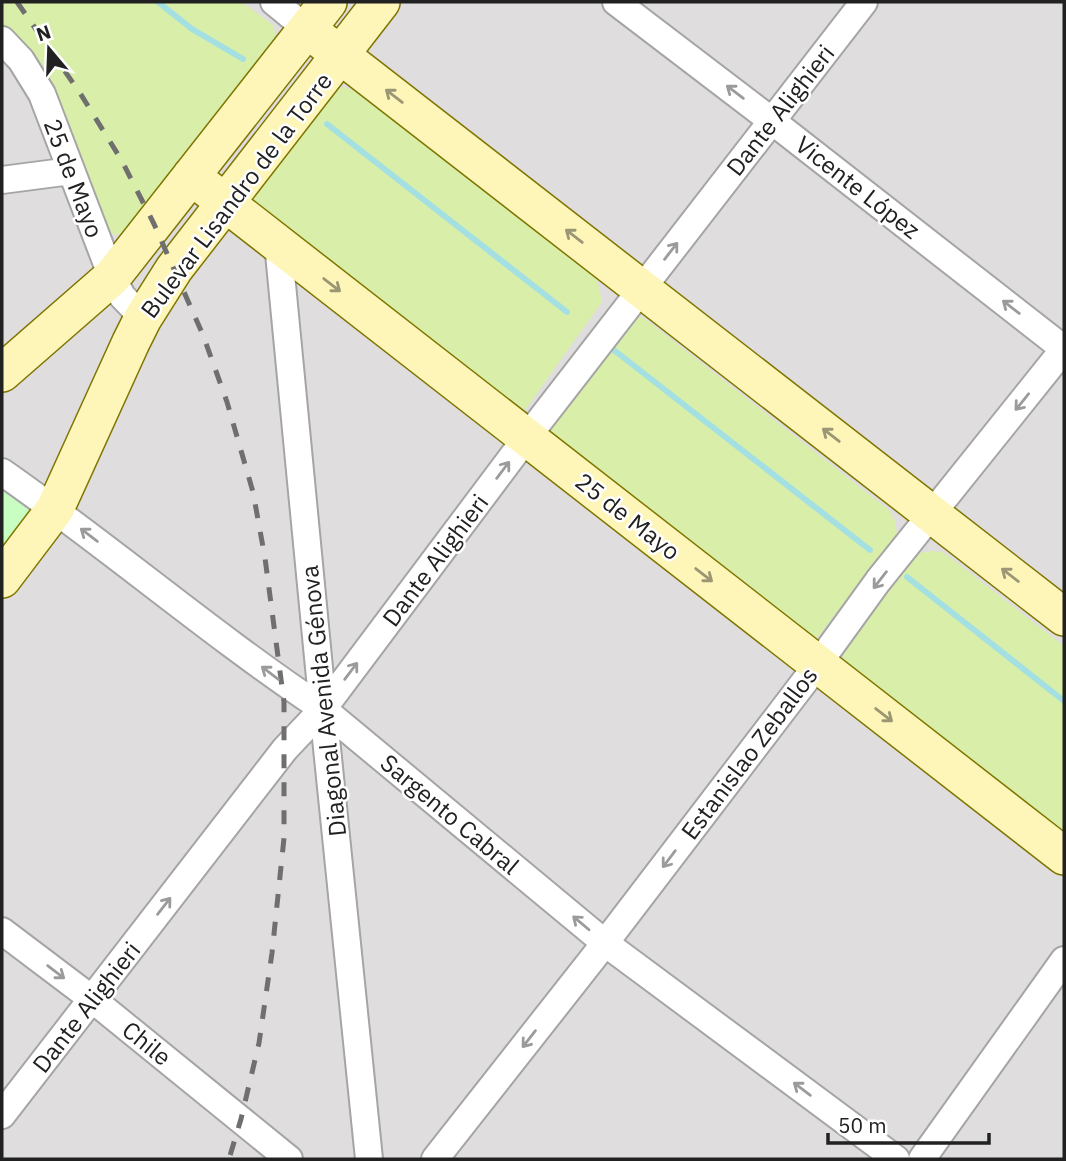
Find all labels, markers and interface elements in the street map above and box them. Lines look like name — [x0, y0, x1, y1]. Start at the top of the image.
north arrow — [14, 14, 84, 84]
text: N — [33, 19, 54, 47]
street label: Dante Alighieri — [719, 38, 841, 182]
street label: Bulevar Lisandro de la Torre — [133, 66, 339, 324]
one-way arrow — [726, 84, 744, 99]
one-way arrow — [385, 89, 404, 104]
street label: 25 de Mayo — [37, 114, 111, 242]
street label: Vicente López — [789, 128, 927, 246]
one-way arrow — [565, 228, 583, 243]
one-way arrow — [664, 242, 679, 260]
one-way arrow — [322, 278, 340, 293]
one-way arrow — [1002, 300, 1020, 315]
one-way arrow — [1014, 392, 1029, 410]
one-way arrow — [822, 428, 840, 443]
one-way arrow — [495, 461, 510, 480]
street label: 25 de Mayo — [569, 465, 687, 567]
street label: Dante Alighieri — [375, 487, 495, 633]
one-way arrow — [81, 528, 99, 543]
street label: Diagonal Avenida Génova — [293, 564, 353, 838]
one-way arrow — [1002, 567, 1020, 582]
one-way arrow — [695, 568, 713, 583]
one-way arrow — [872, 570, 887, 588]
street label: Estanislao Zeballos — [674, 660, 824, 846]
one-way arrow — [344, 663, 359, 681]
one-way arrow — [261, 666, 280, 681]
one-way arrow — [874, 708, 893, 723]
street label: Sargento Cabral — [374, 747, 526, 881]
one-way arrow — [661, 849, 676, 868]
one-way arrow — [156, 898, 171, 916]
one-way arrow — [573, 915, 591, 931]
street label: Dante Alighieri — [25, 935, 147, 1079]
one-way arrow — [46, 965, 65, 980]
street label: Chile — [116, 1013, 178, 1073]
one-way arrow — [522, 1029, 537, 1048]
one-way arrow — [793, 1082, 812, 1097]
scale bar — [828, 1102, 989, 1146]
text: 50 m — [838, 1111, 887, 1139]

